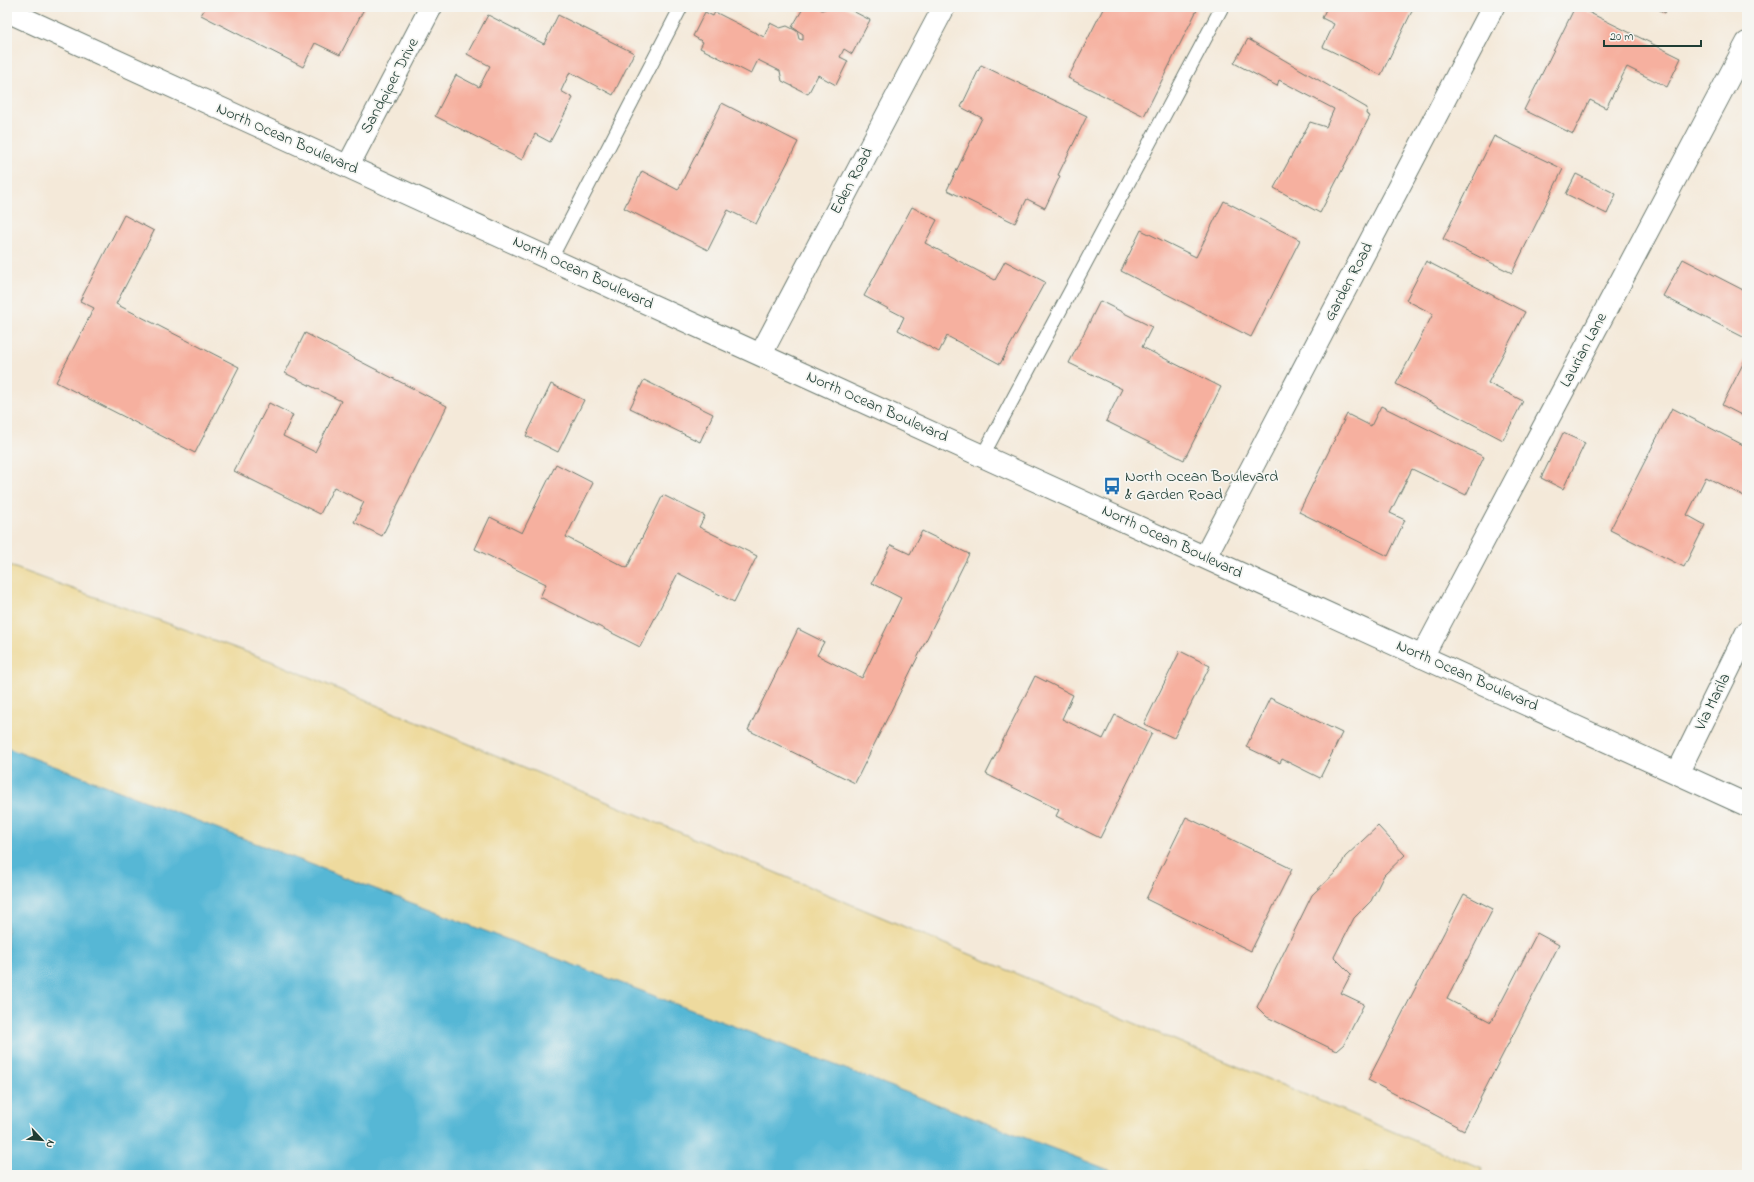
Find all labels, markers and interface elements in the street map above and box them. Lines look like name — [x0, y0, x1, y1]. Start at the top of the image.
scale bar — [1604, 22, 1701, 48]
text: 20 m — [1610, 28, 1633, 46]
street label: Sandpiper Drive — [355, 33, 426, 138]
street label: North Ocean Boulevard — [212, 97, 362, 181]
street label: Eden Road — [824, 143, 880, 219]
street label: North Ocean Boulevard — [509, 230, 657, 316]
street label: Garden Road — [1318, 238, 1380, 326]
street label: Laurian Lane — [1554, 308, 1614, 392]
street label: North Ocean Boulevard — [802, 365, 952, 449]
place label: North Ocean Boulevard & Garden Road — [1125, 465, 1278, 507]
bus stop icon: North Ocean Boulevard & Garden Road — [1102, 476, 1122, 496]
street label: North Ocean Boulevard — [1098, 499, 1246, 585]
street label: North Ocean Boulevard — [1392, 634, 1542, 718]
street label: Via Marila — [1688, 669, 1737, 736]
north arrow — [22, 1120, 62, 1160]
text: N — [41, 1137, 59, 1151]

